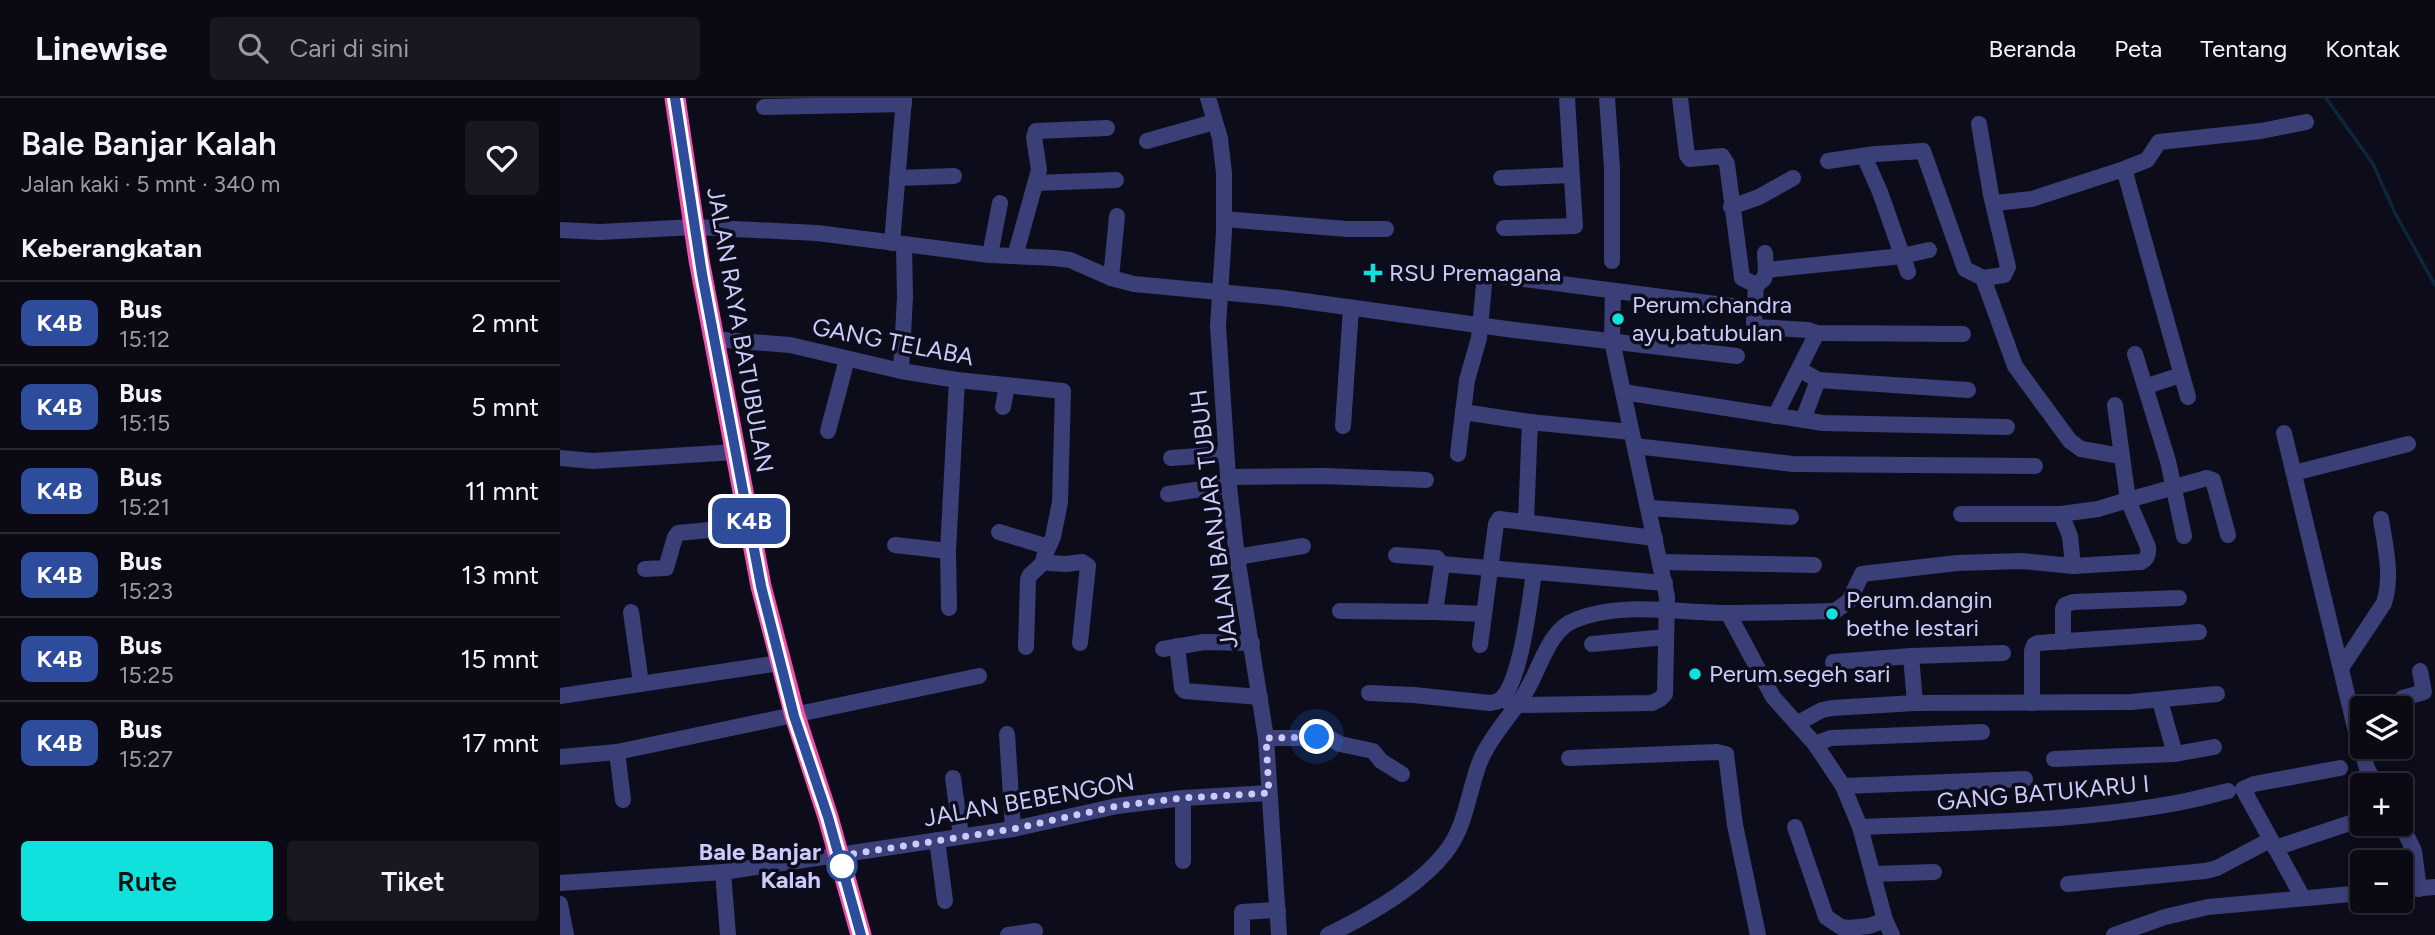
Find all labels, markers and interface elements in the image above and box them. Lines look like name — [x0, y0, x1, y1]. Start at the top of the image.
search box — [210, 17, 700, 80]
text: Linewise — [35, 29, 168, 68]
icon: search — [234, 29, 272, 67]
text: Cari di sini — [290, 32, 409, 64]
text: Beranda — [1989, 34, 2076, 63]
text: Peta — [2114, 34, 2162, 63]
text: Tentang — [2200, 34, 2287, 63]
text: Kontak — [2325, 34, 2400, 63]
button: heart — [465, 121, 539, 195]
text: Bale Banjar Kalah — [21, 124, 277, 163]
text: Jalan kaki · 5 mnt · 340 m — [21, 170, 280, 198]
street label: JALAN RAYA BATUBULAN — [701, 185, 780, 475]
text: Keberangkatan — [21, 232, 202, 264]
place label: RSU Premagana — [1389, 258, 1561, 287]
marker: RSU Premagana — [1363, 263, 1383, 283]
place label: Perum.chandra ayu,batubulan — [1632, 290, 1792, 347]
text: Bus — [119, 293, 162, 325]
text: 2 mnt — [472, 307, 539, 339]
text: K4B — [37, 308, 82, 337]
marker: Perum.chandra ayu,batubulan — [1610, 311, 1626, 327]
street label: GANG TELABA — [810, 312, 977, 372]
text: 15:12 — [119, 325, 170, 353]
text: Bus — [119, 377, 162, 409]
street label: JALAN BANJAR TUBUH — [1183, 388, 1244, 650]
text: 5 mnt — [471, 391, 539, 423]
text: K4B — [37, 392, 82, 421]
text: 15:15 — [119, 409, 170, 437]
text: Bus — [119, 461, 162, 493]
text: 11 mnt — [465, 475, 539, 507]
text: K4B — [37, 476, 82, 505]
text: 15:21 — [119, 493, 170, 521]
line badge: K4B — [709, 498, 789, 544]
text: K4B — [726, 506, 772, 535]
text: Bus — [119, 545, 162, 577]
text: 13 mnt — [461, 559, 539, 591]
text: K4B — [37, 560, 82, 589]
text: 15:23 — [119, 577, 173, 605]
place label: Perum.dangin bethe lestari — [1846, 585, 1992, 642]
marker: Perum.dangin bethe lestari — [1824, 606, 1840, 622]
text: Bus — [119, 629, 162, 661]
text: 15 mnt — [460, 643, 539, 675]
text: K4B — [37, 644, 82, 673]
place label: Perum.segeh sari — [1709, 659, 1891, 688]
text: 15:25 — [119, 661, 174, 689]
marker: Perum.segeh sari — [1687, 666, 1703, 682]
map controls — [2350, 696, 2413, 913]
button: layers — [2350, 696, 2413, 759]
text: Bus — [119, 713, 162, 745]
your location — [1299, 719, 1334, 754]
text: 17 mnt — [461, 727, 539, 759]
text: K4B — [37, 728, 82, 757]
text: 15:27 — [119, 745, 173, 773]
street label: JALAN BEBENGON — [921, 767, 1137, 832]
street label: GANG BATUKARU I — [1935, 769, 2150, 816]
button: + — [2350, 773, 2413, 836]
place label: Bale Banjar Kalah — [699, 837, 821, 894]
button: Rute — [21, 841, 273, 921]
button: Tiket — [287, 841, 539, 921]
button: − — [2350, 850, 2413, 913]
marker: Bale Banjar Kalah — [827, 851, 857, 881]

